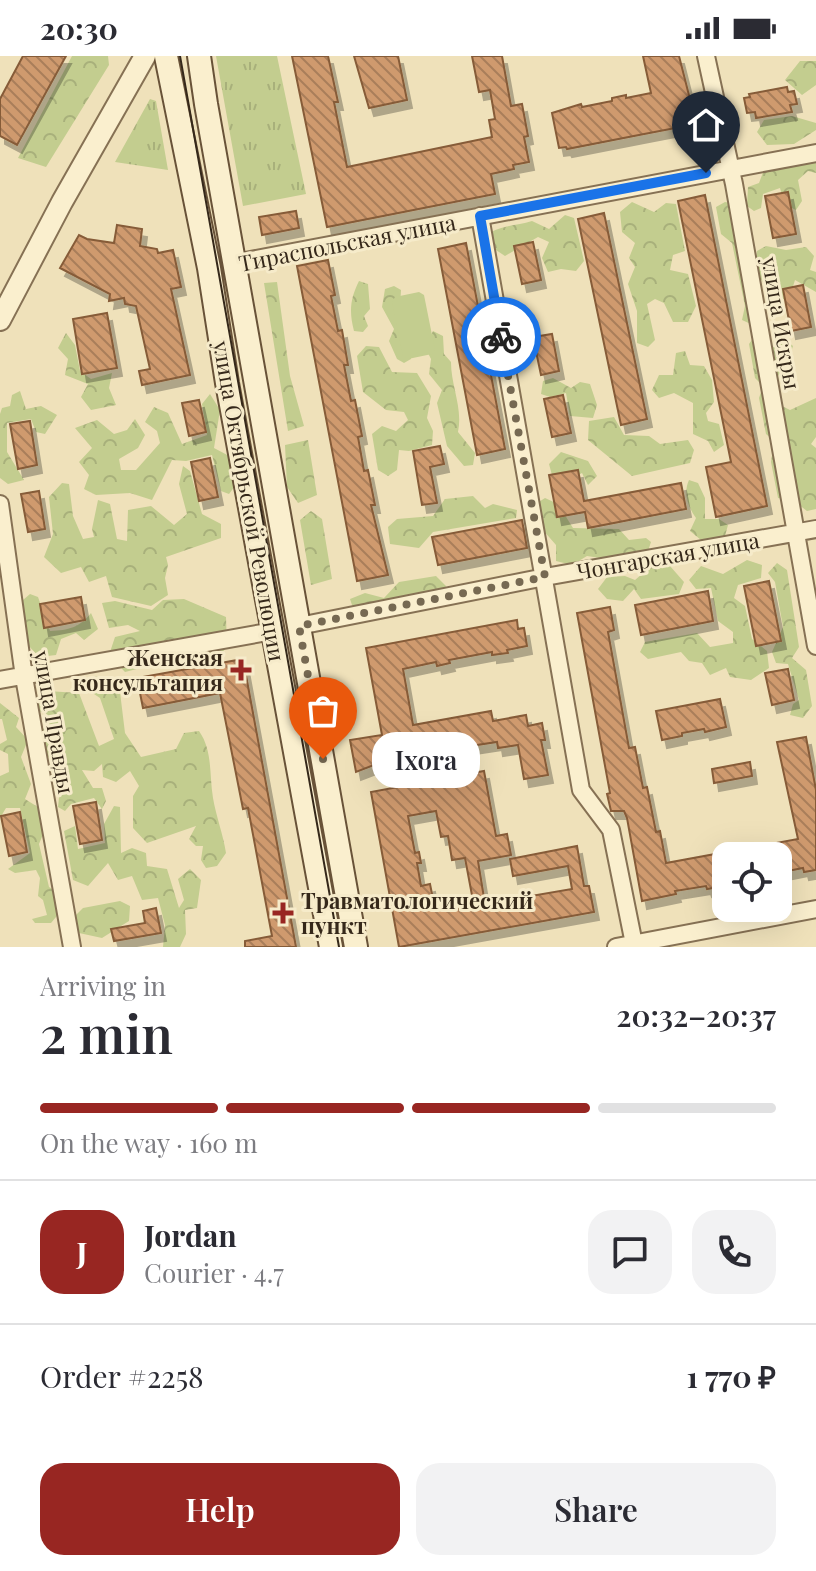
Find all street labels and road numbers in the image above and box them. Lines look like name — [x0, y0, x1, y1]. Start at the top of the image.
street label: Тираспольская улица — [236, 206, 458, 278]
street label: улица Искры — [755, 253, 808, 392]
street label: улица Октябрьской Революции — [207, 337, 293, 664]
street label: Чонгарская улица — [574, 524, 762, 586]
street label: улица Правды — [27, 647, 82, 796]

